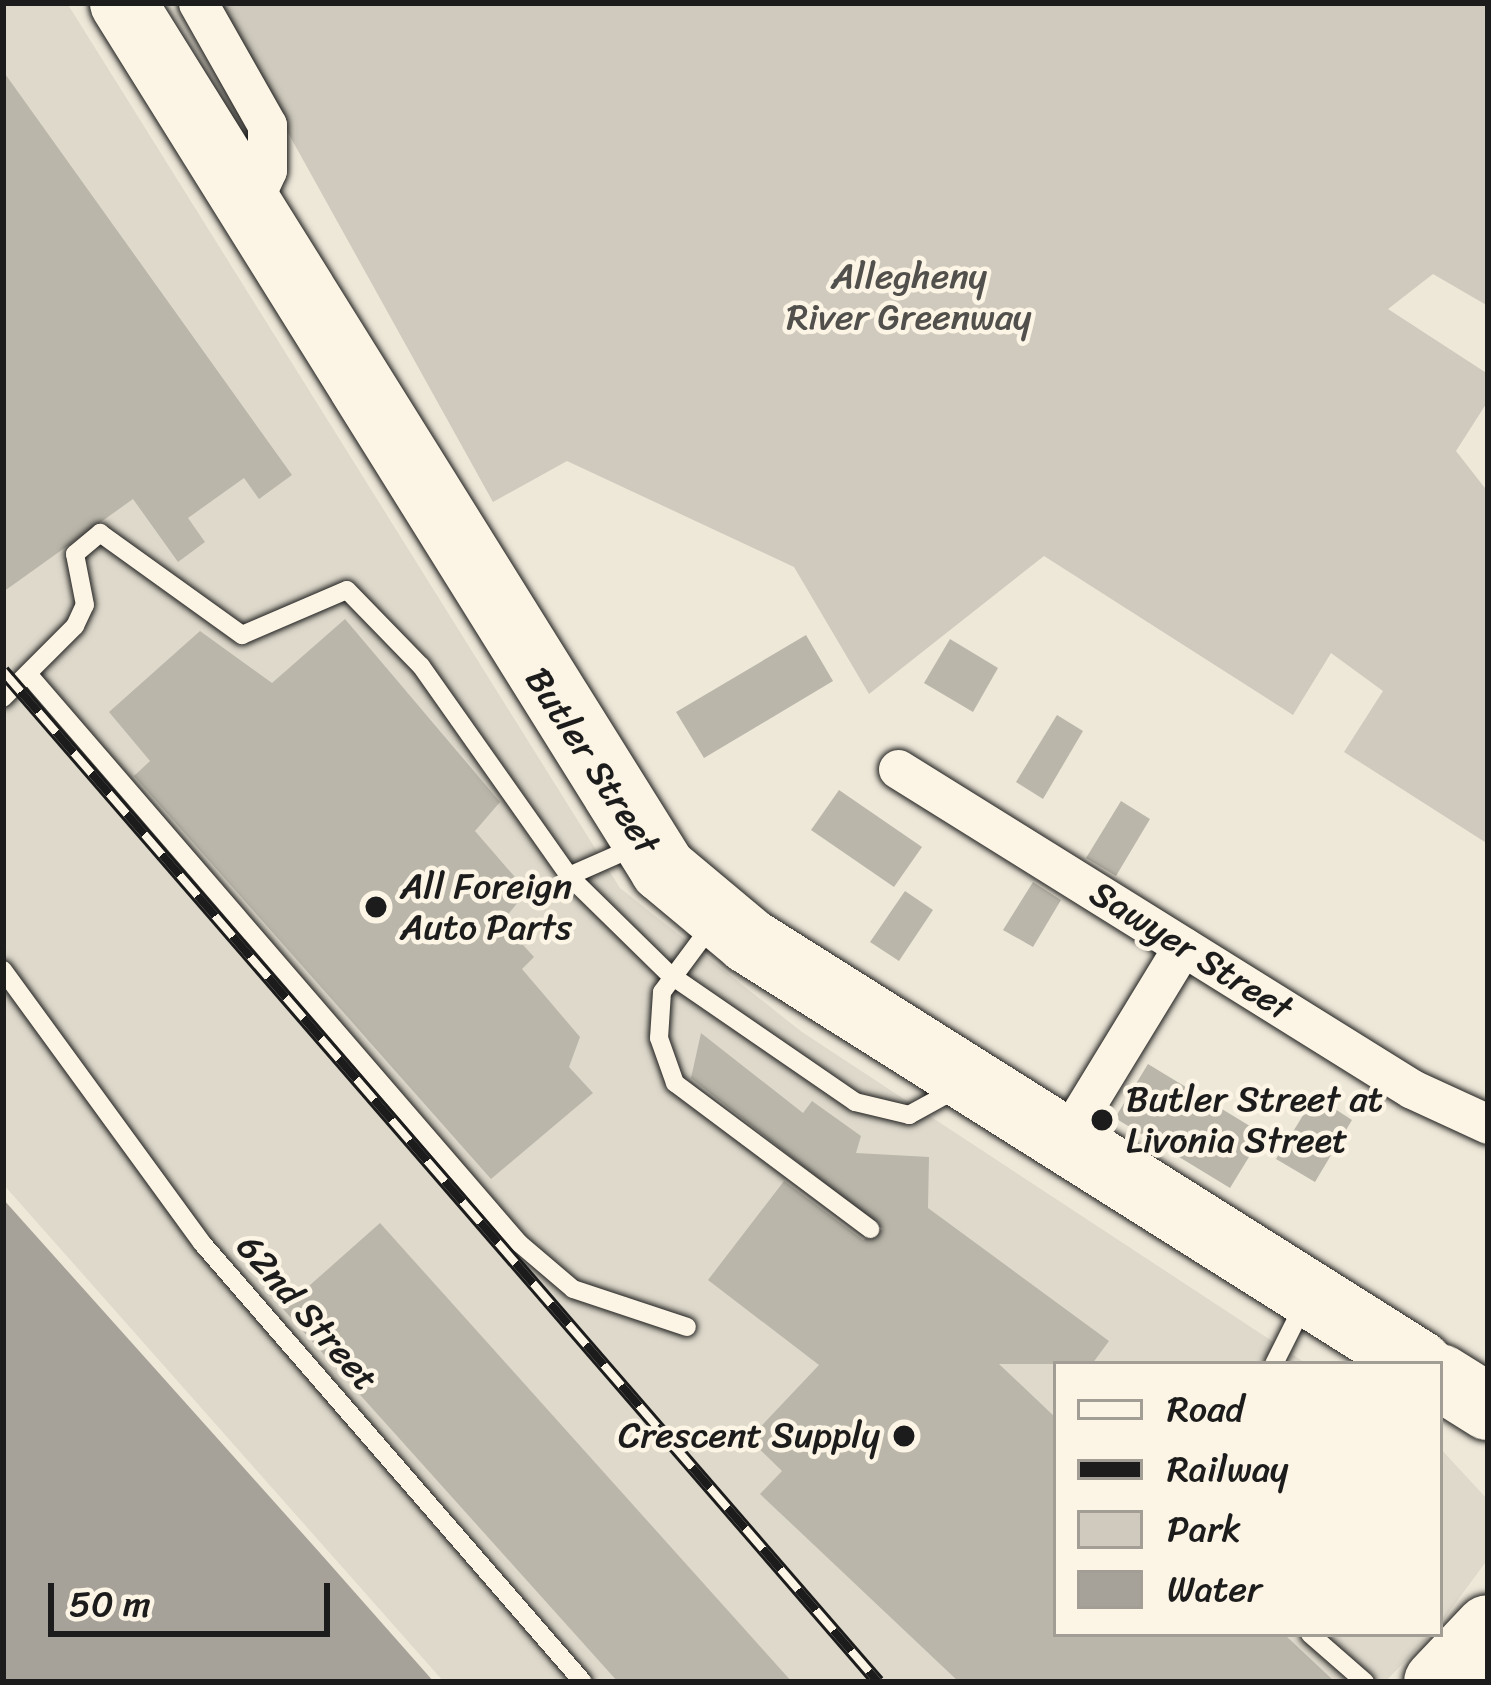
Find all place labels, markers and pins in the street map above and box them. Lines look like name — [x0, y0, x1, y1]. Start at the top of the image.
place label: All Foreign Auto Parts — [400, 864, 572, 949]
marker: All Foreign Auto Parts — [363, 894, 389, 920]
place label: Butler Street at Livonia Street — [1126, 1077, 1384, 1162]
marker: Butler Street at Livonia Street — [1089, 1107, 1115, 1133]
place label: Crescent Supply — [618, 1414, 880, 1458]
marker: Crescent Supply — [891, 1423, 917, 1449]

